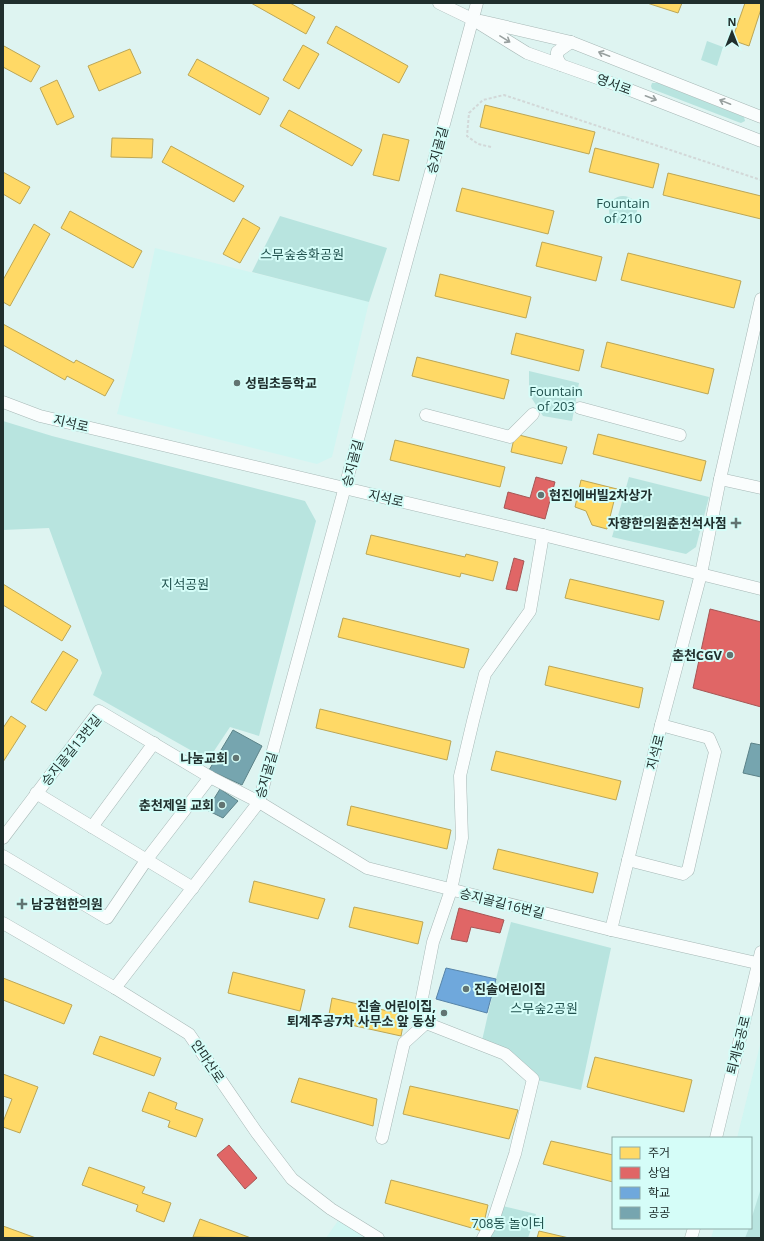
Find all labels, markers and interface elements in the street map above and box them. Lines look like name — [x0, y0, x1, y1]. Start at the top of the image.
north arrow — [712, 12, 752, 52]
text: N — [728, 14, 736, 29]
one-way arrow — [499, 36, 511, 44]
one-way arrow — [598, 50, 610, 58]
street label: 영서로 — [594, 69, 634, 99]
one-way arrow — [645, 95, 657, 103]
one-way arrow — [719, 98, 731, 106]
street label: 승지골길 — [422, 125, 452, 175]
park label: Fountain of 210 — [596, 194, 650, 227]
park label: 스무숲송화공원 — [260, 245, 344, 263]
place label: 성림초등학교 — [245, 374, 317, 392]
marker: 성림초등학교 — [232, 378, 242, 388]
park label: Fountain of 203 — [529, 382, 583, 415]
street label: 지석로 — [51, 410, 91, 436]
street label: 승지골길 — [337, 438, 367, 488]
street label: 지석로 — [366, 485, 406, 511]
place label: 현진에버빌2차상가 — [549, 486, 652, 504]
marker: 현진에버빌2차상가 — [536, 490, 546, 500]
place label: 자향한의원춘천석사점 — [607, 514, 727, 532]
marker: 자향한의원춘천석사점 — [730, 517, 742, 529]
park label: 지석공원 — [161, 575, 209, 593]
place label: 춘천CGV — [672, 646, 723, 664]
marker: 춘천CGV — [725, 650, 735, 660]
street label: 승지골길13번길 — [37, 711, 105, 789]
street label: 지석로 — [642, 732, 668, 772]
place label: 나눔교회 — [180, 749, 228, 767]
street label: 승지골길 — [251, 750, 281, 800]
marker: 나눔교회 — [231, 753, 241, 763]
place label: 춘천제일 교회 — [139, 796, 214, 814]
marker: 춘천제일 교회 — [217, 800, 227, 810]
street label: 승지골길16번길 — [458, 884, 546, 922]
place label: 남궁현한의원 — [31, 895, 103, 913]
marker: 남궁현한의원 — [16, 898, 28, 910]
place label: 진솔어린이집 — [474, 980, 546, 998]
marker: 진솔어린이집 — [461, 984, 471, 994]
place label: 진솔 어린이집, 퇴계주공7차 사무소 앞 동상 — [287, 997, 436, 1030]
park label: 스무숲2공원 — [510, 999, 578, 1017]
marker: 진솔 어린이집, 퇴계주공7차 사무소 앞 동상 — [439, 1008, 449, 1018]
street label: 퇴계농공로 — [722, 1014, 754, 1076]
street label: 안마산로 — [187, 1036, 229, 1086]
legend — [612, 1137, 752, 1229]
text: 주거 — [648, 1144, 670, 1161]
text: 상업 — [648, 1164, 670, 1181]
text: 학교 — [648, 1184, 670, 1201]
text: 공공 — [648, 1204, 670, 1221]
park label: 708동 놀이터 — [471, 1214, 545, 1232]

